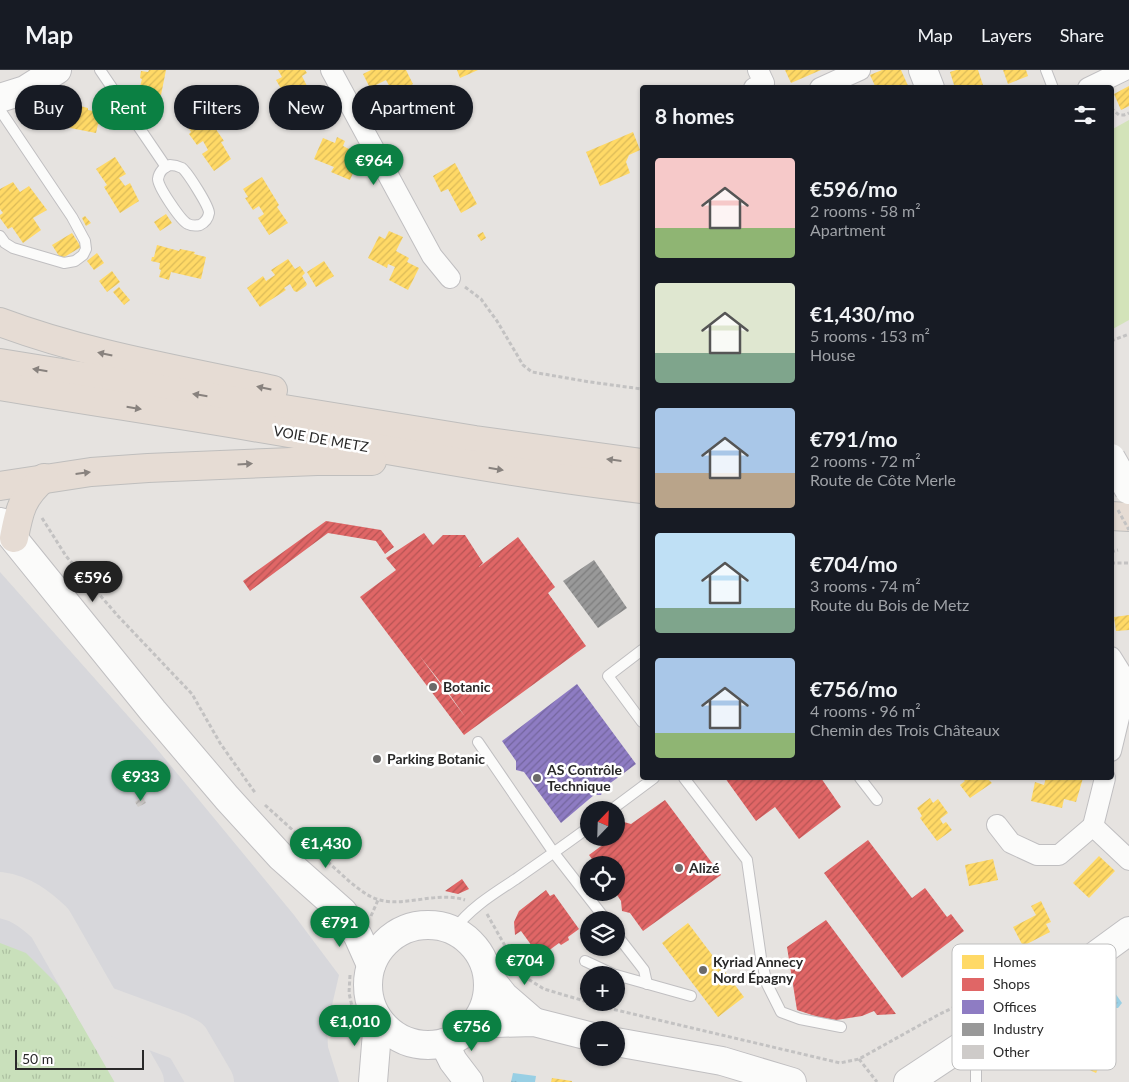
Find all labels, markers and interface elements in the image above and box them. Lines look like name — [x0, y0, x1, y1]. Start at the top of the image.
text: Map — [25, 20, 73, 49]
text: Map — [917, 24, 953, 46]
text: Layers — [981, 24, 1032, 46]
text: Share — [1060, 24, 1104, 46]
chip: Buy — [15, 85, 82, 130]
chip: Rent — [92, 85, 164, 130]
chip: Filters — [174, 85, 259, 130]
chip: New — [269, 85, 342, 130]
chip: Apartment — [352, 85, 473, 130]
icon: filters — [1071, 101, 1099, 129]
text: 8 homes — [655, 103, 734, 128]
pin: €964 — [344, 144, 404, 186]
text: €964 — [355, 150, 393, 169]
text: €596/mo — [810, 176, 898, 201]
icon: home — [695, 178, 755, 238]
text: 2 rooms · 58 m² — [810, 201, 921, 220]
text: Apartment — [810, 220, 885, 239]
text: €1,430/mo — [810, 301, 915, 326]
icon: home — [695, 303, 755, 363]
text: 5 rooms · 153 m² — [810, 326, 930, 345]
text: House — [810, 345, 855, 364]
one-way arrow — [96, 349, 112, 357]
one-way arrow — [31, 365, 47, 373]
one-way arrow — [255, 383, 271, 391]
one-way arrow — [192, 391, 208, 399]
one-way arrow — [127, 405, 143, 413]
street label: VOIE DE METZ — [272, 422, 370, 455]
text: €791/mo — [810, 426, 898, 451]
icon: home — [695, 428, 755, 488]
text: 2 rooms · 72 m² — [810, 451, 921, 470]
one-way arrow — [606, 456, 622, 464]
one-way arrow — [237, 460, 253, 468]
one-way arrow — [488, 466, 504, 474]
one-way arrow — [75, 469, 91, 477]
text: Route de Côte Merle — [810, 470, 956, 489]
text: €704/mo — [810, 551, 898, 576]
icon: home — [695, 553, 755, 613]
pin: €596 — [63, 560, 123, 603]
text: €596 — [74, 567, 112, 586]
text: 3 rooms · 74 m² — [810, 576, 921, 595]
text: Route du Bois de Metz — [810, 595, 969, 614]
text: €756/mo — [810, 676, 898, 701]
place label: Botanic — [443, 678, 491, 695]
icon: home — [695, 678, 755, 738]
marker: Botanic — [427, 681, 439, 693]
text: 4 rooms · 96 m² — [810, 701, 921, 720]
text: Chemin des Trois Châteaux — [810, 720, 1000, 739]
place label: Parking Botanic — [387, 750, 485, 767]
marker: Parking Botanic — [371, 753, 383, 765]
pin: €933 — [111, 760, 171, 802]
place label: AS Contrôle Technique — [546, 761, 623, 794]
text: €933 — [122, 766, 160, 785]
marker: AS Contrôle Technique — [531, 772, 543, 784]
north arrow — [580, 801, 625, 846]
map controls — [580, 801, 625, 1066]
pin: €1,430 — [285, 826, 367, 869]
text: €1,430 — [301, 833, 351, 852]
button: locate — [580, 856, 625, 901]
place label: Alizé — [688, 859, 720, 876]
marker: Alizé — [673, 862, 685, 874]
pin: €791 — [310, 906, 370, 948]
button: layers — [580, 911, 625, 956]
text: €791 — [321, 912, 359, 931]
pin: €704 — [495, 944, 555, 986]
legend — [952, 944, 1116, 1070]
text: €704 — [506, 950, 544, 969]
place label: Kyriad Annecy Nord Épagny — [713, 953, 804, 986]
text: Homes — [993, 953, 1036, 970]
marker: Kyriad Annecy Nord Épagny — [697, 964, 709, 976]
button: + — [580, 966, 625, 1011]
text: Shops — [993, 975, 1030, 992]
text: Offices — [993, 998, 1037, 1015]
pin: €1,010 — [314, 1004, 396, 1047]
pin: €756 — [442, 1010, 502, 1052]
text: €1,010 — [330, 1011, 380, 1030]
text: €756 — [453, 1016, 491, 1035]
text: Industry — [993, 1020, 1044, 1037]
button: − — [580, 1021, 625, 1066]
text: Other — [993, 1043, 1030, 1060]
scale bar — [15, 1047, 144, 1070]
text: 50 m — [22, 1050, 53, 1067]

